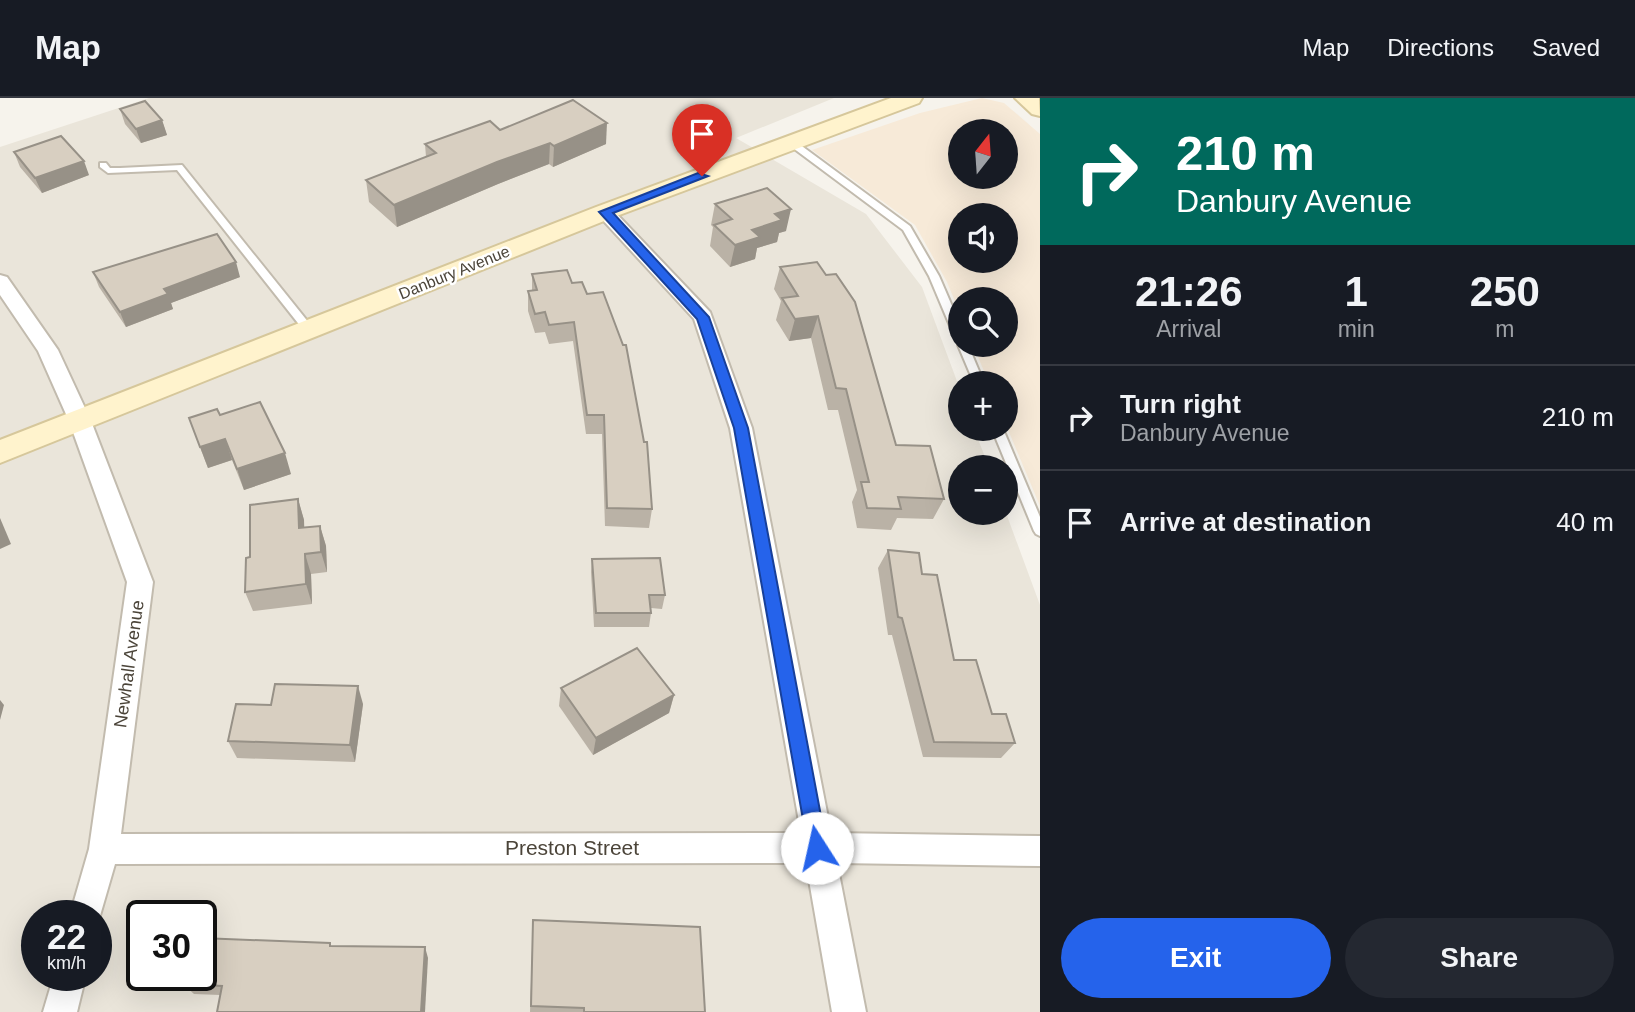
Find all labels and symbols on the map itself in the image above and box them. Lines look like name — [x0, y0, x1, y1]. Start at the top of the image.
pin — [672, 104, 732, 176]
north arrow — [948, 119, 1018, 189]
street label: Danbury Avenue — [396, 242, 512, 302]
street label: Newhall Avenue — [110, 599, 148, 729]
position arrow — [780, 811, 854, 885]
street label: Preston Street — [505, 836, 639, 859]
speed limit sign: 30 — [126, 900, 217, 991]

